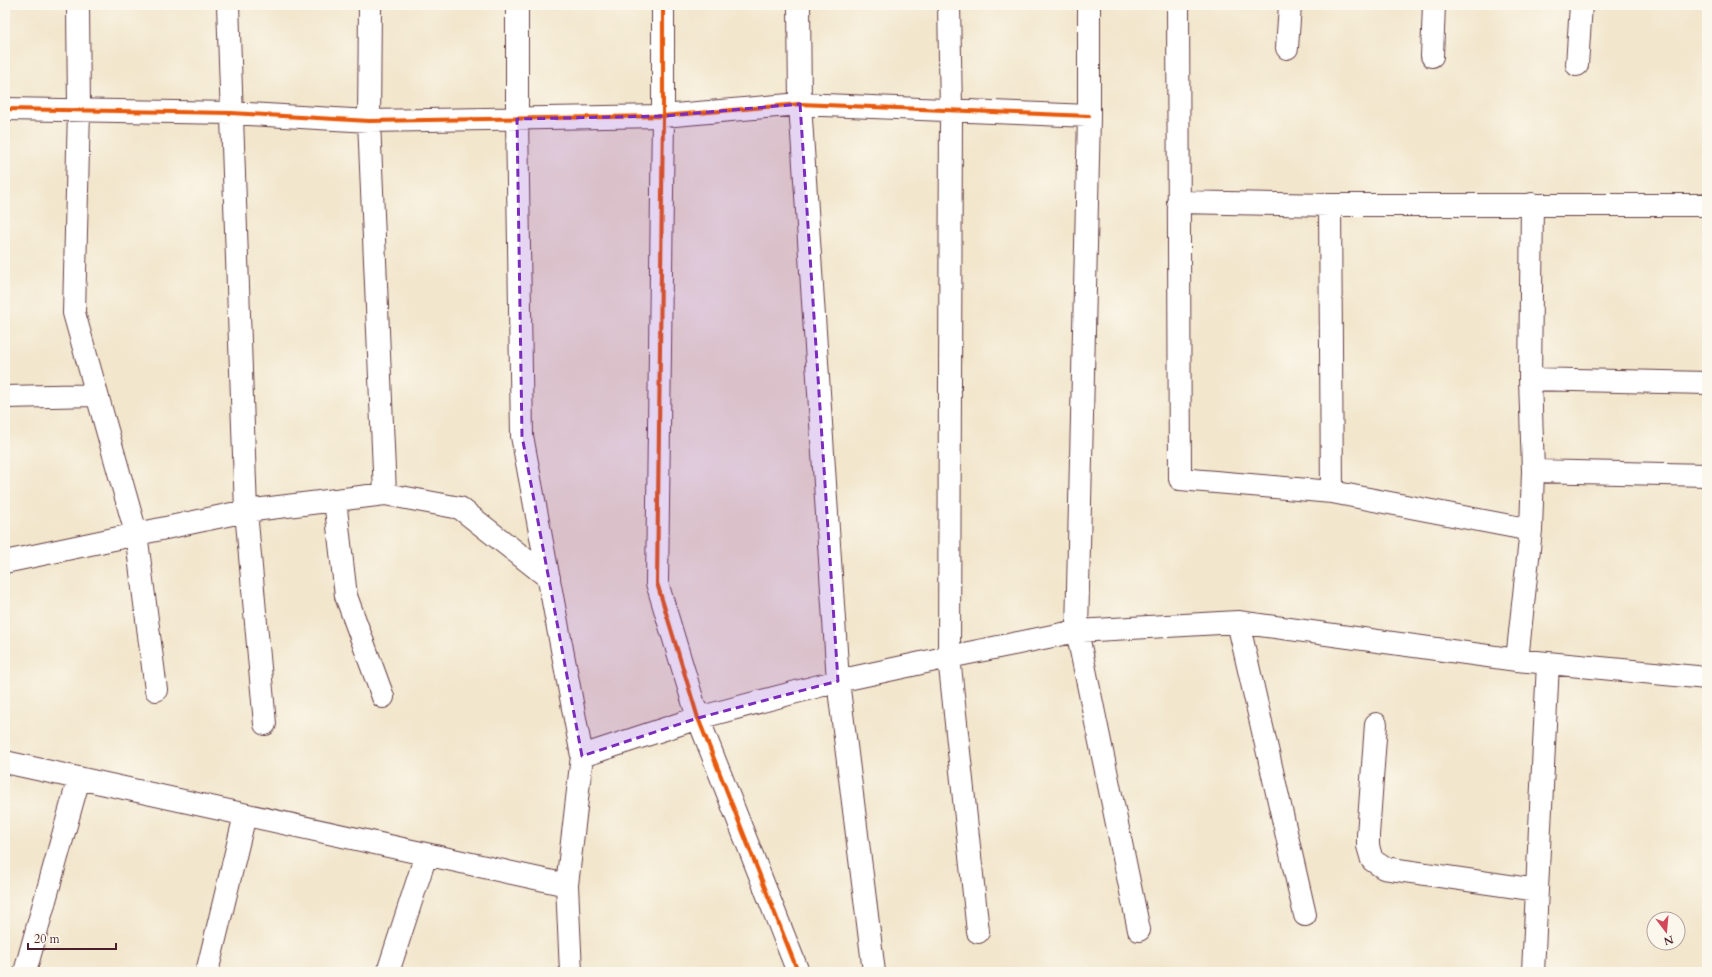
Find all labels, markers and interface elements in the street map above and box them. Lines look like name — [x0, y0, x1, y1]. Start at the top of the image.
north arrow — [1646, 911, 1686, 951]
scale bar — [28, 925, 116, 951]
text: 20 m — [34, 931, 61, 947]
text: N — [1662, 932, 1675, 949]

